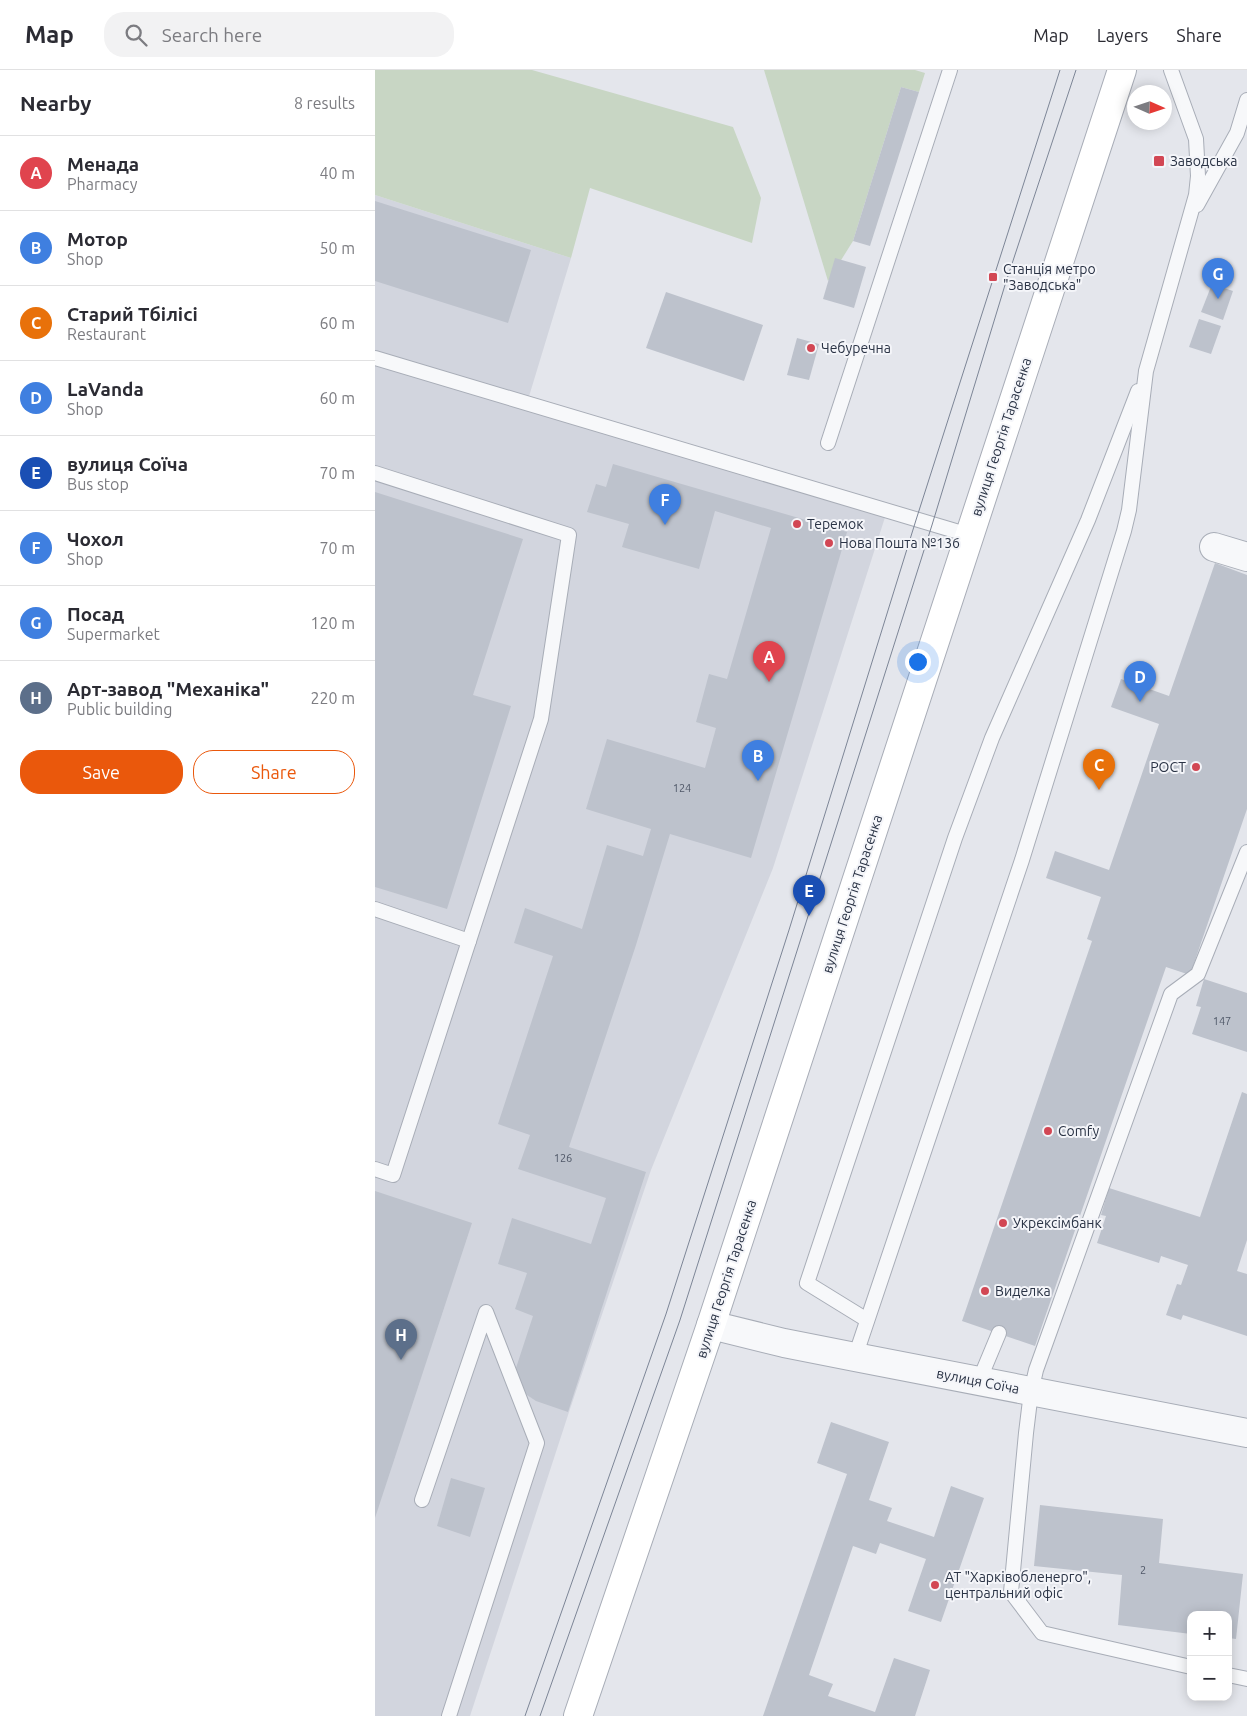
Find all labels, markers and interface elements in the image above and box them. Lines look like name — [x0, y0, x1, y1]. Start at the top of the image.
search box — [104, 12, 454, 57]
text: Map — [25, 21, 74, 48]
icon: search — [122, 21, 150, 49]
text: Search here — [162, 24, 262, 46]
text: Map — [1033, 25, 1069, 45]
text: Layers — [1097, 25, 1148, 45]
text: Share — [1176, 25, 1222, 45]
north arrow — [1127, 85, 1172, 130]
text: Nearby — [20, 91, 91, 115]
text: 8 results — [294, 94, 355, 112]
text: Менада — [67, 153, 139, 175]
place label: Заводська — [1170, 153, 1237, 169]
marker: Заводська — [1152, 154, 1166, 168]
text: A — [30, 164, 42, 182]
text: 40 m — [319, 164, 355, 182]
text: Pharmacy — [67, 175, 137, 193]
text: Мотор — [67, 228, 128, 250]
text: B — [31, 239, 41, 257]
text: 50 m — [319, 239, 355, 257]
text: Shop — [67, 250, 103, 268]
pin: G — [1202, 258, 1234, 299]
place label: Станція метро "Заводська" — [1003, 261, 1096, 293]
marker: Станція метро "Заводська" — [987, 271, 999, 283]
text: Старий Тбілісі — [67, 303, 198, 325]
text: C — [31, 314, 41, 332]
text: 60 m — [319, 314, 355, 332]
text: Restaurant — [67, 325, 146, 343]
place label: Чебуречна — [821, 340, 891, 356]
marker: Чебуречна — [805, 342, 817, 354]
street label: вулиця Георгія Тарасенка — [968, 356, 1034, 518]
text: LaVanda — [67, 378, 144, 400]
text: D — [30, 389, 42, 407]
text: 60 m — [319, 389, 355, 407]
text: Shop — [67, 400, 103, 418]
text: вулиця Соїча — [67, 453, 188, 475]
text: E — [31, 464, 41, 482]
text: 70 m — [319, 464, 355, 482]
text: Bus stop — [67, 475, 129, 493]
pin: F — [649, 484, 681, 525]
place label: Теремок — [807, 516, 863, 532]
marker: Теремок — [791, 518, 803, 530]
text: Чохол — [67, 528, 124, 550]
place label: Нова Пошта №136 — [839, 535, 960, 551]
marker: Нова Пошта №136 — [823, 537, 835, 549]
text: F — [32, 539, 41, 557]
text: 70 m — [319, 539, 355, 557]
text: Shop — [67, 550, 103, 568]
text: Посад — [67, 603, 124, 625]
text: G — [30, 614, 42, 632]
text: 120 m — [310, 614, 355, 632]
text: Supermarket — [67, 625, 160, 643]
pin: A — [753, 641, 785, 682]
your location — [905, 649, 931, 675]
pin: D — [1124, 661, 1156, 702]
text: Арт-завод "Механіка" — [67, 678, 269, 700]
text: H — [30, 689, 42, 707]
text: 220 m — [310, 689, 355, 707]
text: Public building — [67, 700, 172, 718]
pin: B — [742, 740, 774, 781]
pin: C — [1083, 749, 1115, 790]
button: Save — [20, 750, 183, 794]
button: Share — [193, 750, 355, 794]
place label: РОСТ — [1150, 759, 1186, 775]
marker: РОСТ — [1190, 761, 1202, 773]
house number: 124 — [673, 782, 691, 794]
street label: вулиця Георгія Тарасенка — [819, 813, 885, 975]
pin: E — [793, 875, 825, 916]
house number: 147 — [1213, 1015, 1231, 1027]
place label: Comfy — [1058, 1123, 1099, 1139]
marker: Comfy — [1042, 1125, 1054, 1137]
house number: 126 — [554, 1152, 572, 1164]
street label: вулиця Георгія Тарасенка — [693, 1198, 759, 1360]
place label: Укрексімбанк — [1013, 1215, 1102, 1231]
marker: Укрексімбанк — [997, 1217, 1009, 1229]
place label: Виделка — [995, 1283, 1051, 1299]
marker: Виделка — [979, 1285, 991, 1297]
pin: H — [385, 1319, 417, 1360]
street label: вулиця Соїча — [935, 1365, 1021, 1397]
house number: 2 — [1140, 1564, 1146, 1576]
place label: АТ "Харківобленерго", центральний офіс — [945, 1569, 1091, 1601]
marker: АТ "Харківобленерго", центральний офіс — [929, 1579, 941, 1591]
map controls — [1187, 1611, 1232, 1701]
button: + — [1187, 1611, 1232, 1656]
button: − — [1187, 1656, 1232, 1701]

